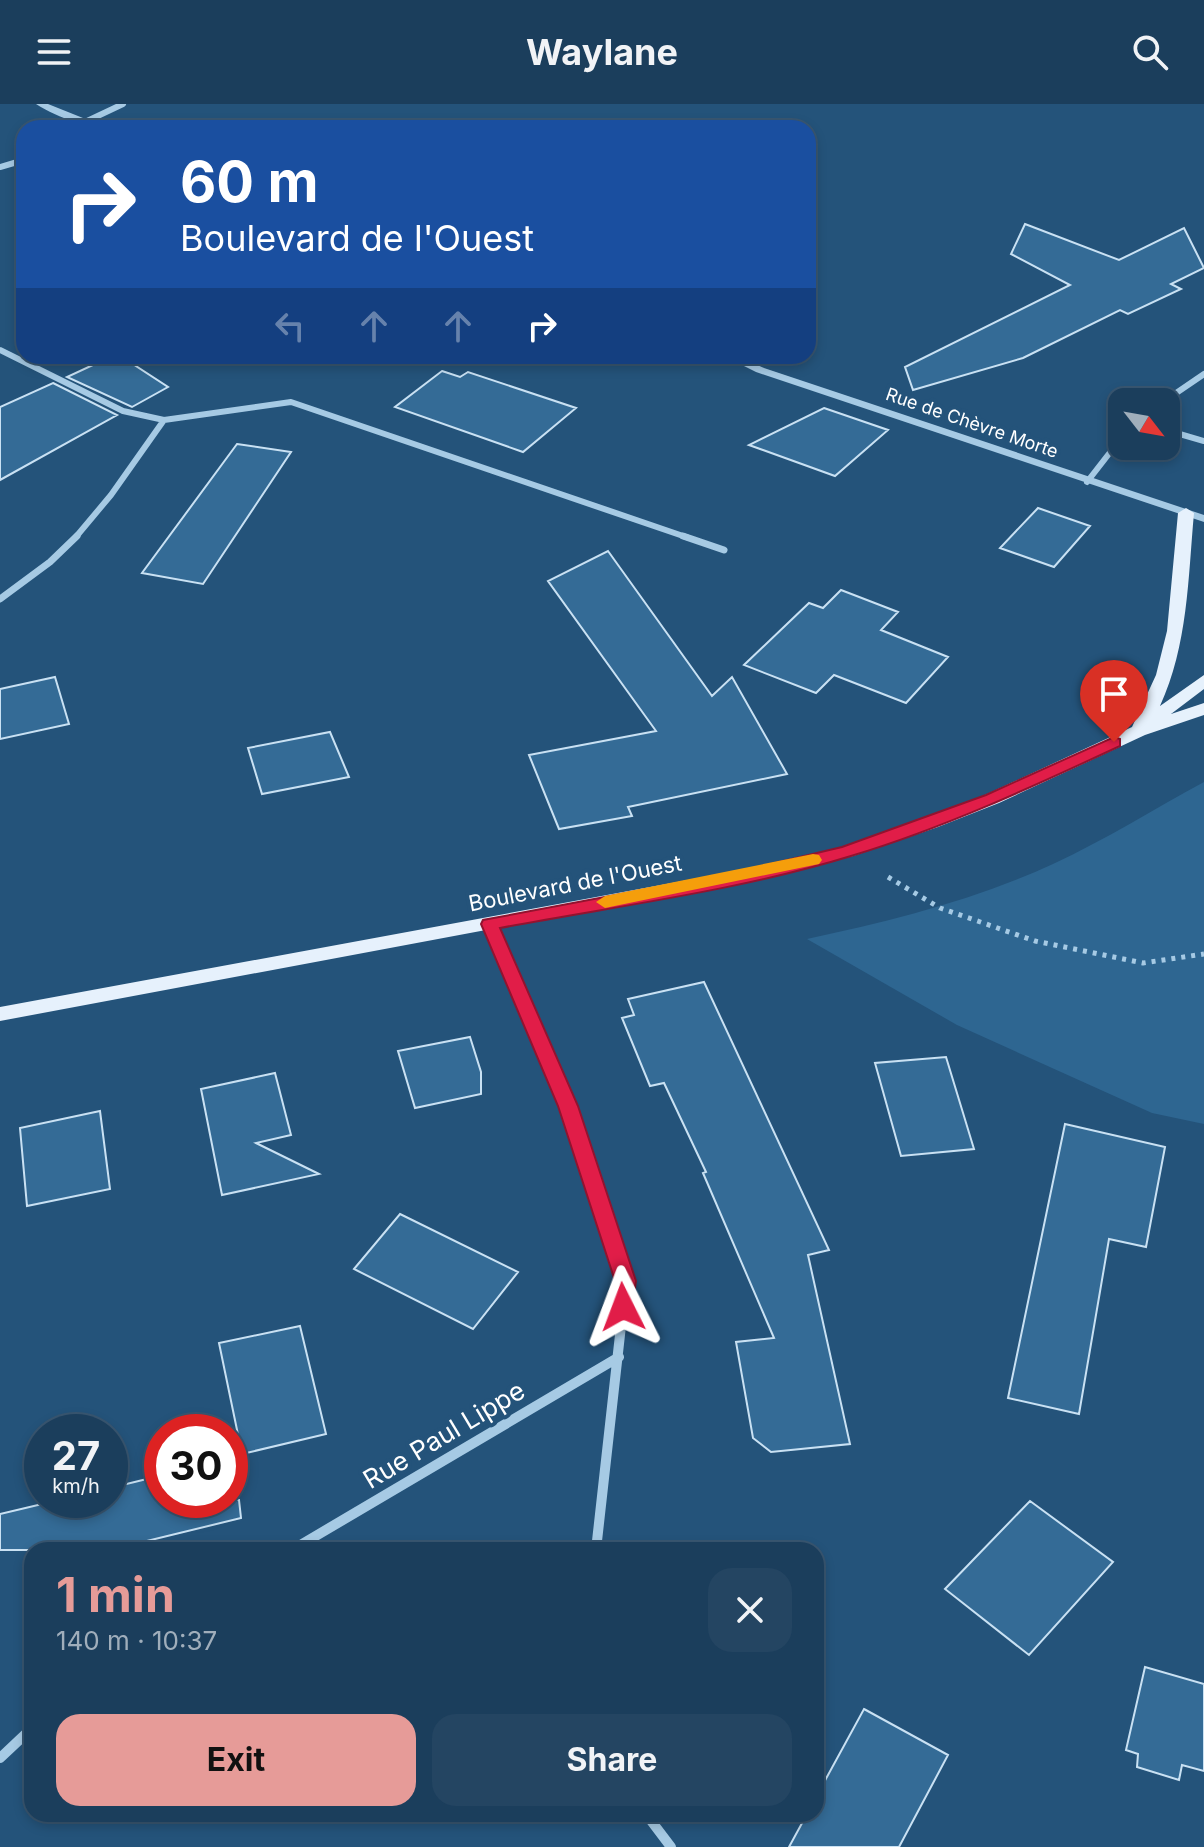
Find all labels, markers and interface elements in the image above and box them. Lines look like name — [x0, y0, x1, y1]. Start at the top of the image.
icon: menu — [32, 30, 76, 74]
text: Waylane — [526, 30, 678, 74]
icon: search — [1128, 30, 1172, 74]
text: 60 m — [180, 148, 319, 216]
icon: right — [48, 152, 152, 256]
text: Boulevard de l'Ouest — [180, 216, 534, 260]
icon: left — [268, 304, 312, 348]
icon: ahead — [352, 304, 396, 348]
icon: ahead — [436, 304, 480, 348]
icon: right — [520, 304, 564, 348]
street label: Rue de Chèvre Morte — [883, 383, 1061, 462]
north arrow — [1108, 388, 1180, 460]
map controls — [1108, 388, 1180, 460]
pin — [1080, 660, 1148, 742]
icon: arrive — [1092, 672, 1136, 716]
street label: Boulevard de l'Ouest — [466, 850, 684, 916]
position arrow — [581, 1265, 665, 1349]
street label: Rue Paul Lippe — [357, 1374, 530, 1495]
speed limit sign: 30 — [144, 1414, 248, 1518]
text: 27 — [52, 1431, 100, 1480]
text: km/h — [52, 1474, 100, 1498]
text: 1 min — [56, 1565, 175, 1624]
button: close — [708, 1568, 792, 1652]
text: 140 m · 10:37 — [56, 1625, 217, 1656]
button: Exit — [56, 1714, 416, 1806]
button: Share — [432, 1714, 792, 1806]

